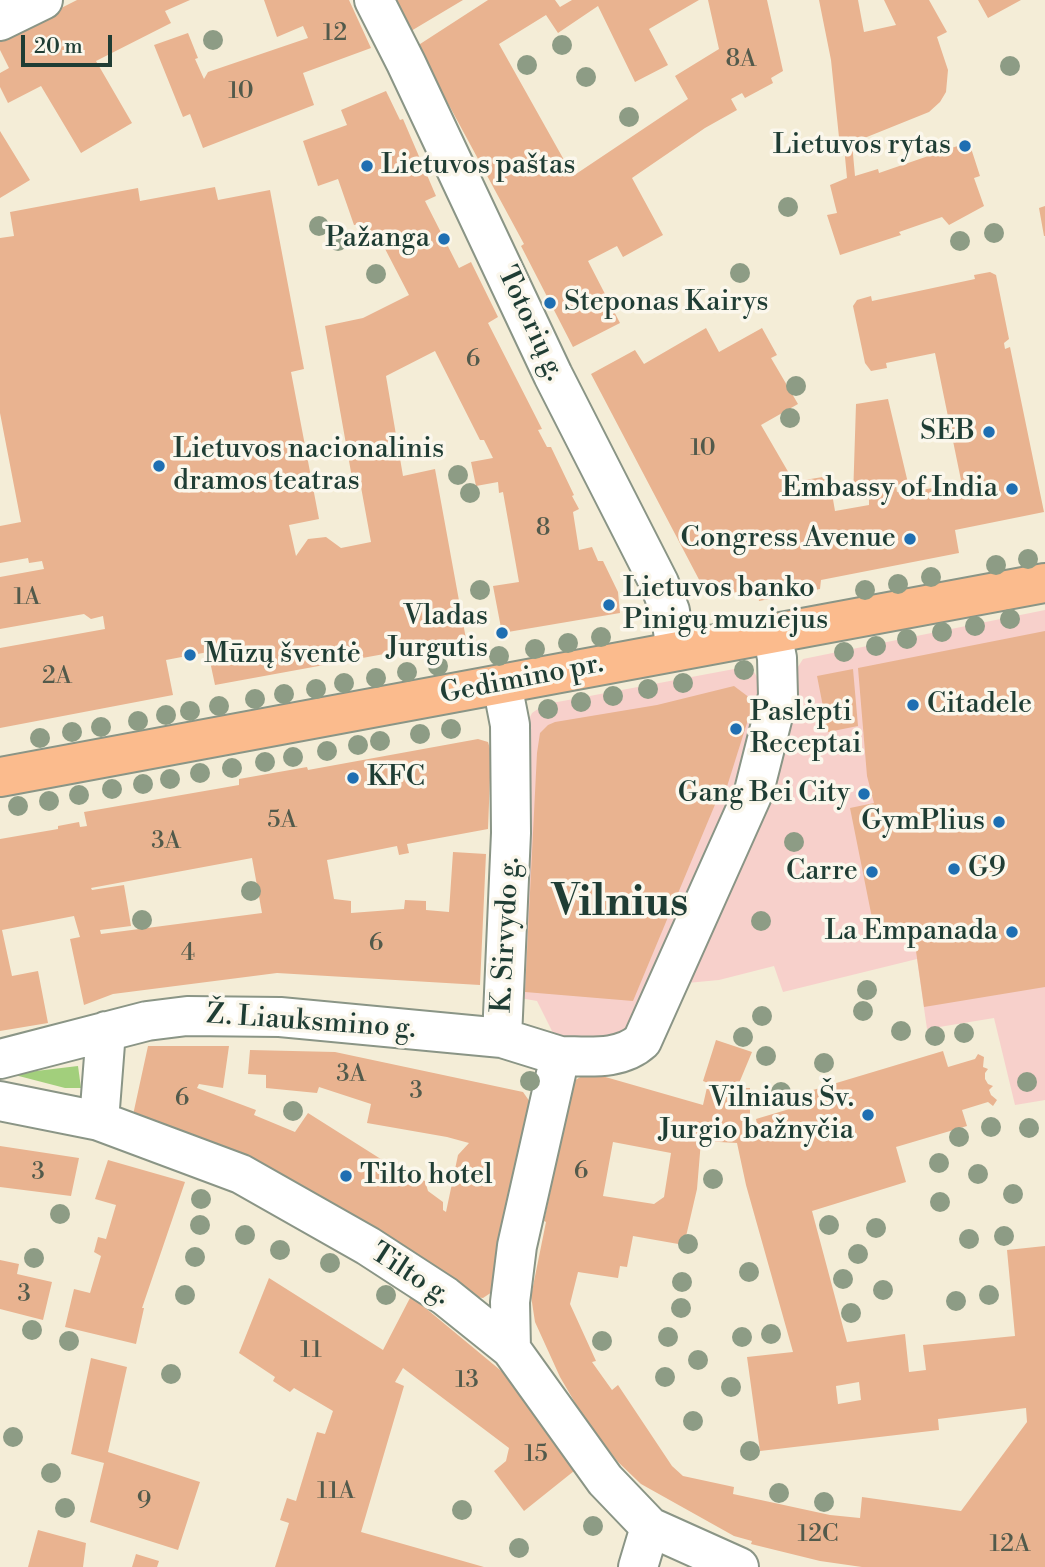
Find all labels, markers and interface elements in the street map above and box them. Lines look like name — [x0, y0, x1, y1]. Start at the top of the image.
house number: 12 — [323, 20, 347, 48]
scale bar — [24, 21, 116, 65]
text: 20 m — [34, 34, 83, 60]
house number: 8A — [725, 46, 757, 74]
house number: 10 — [228, 78, 254, 106]
place label: Lietuvos rytas — [773, 129, 951, 163]
marker: Lietuvos rytas — [957, 138, 973, 154]
place label: Lietuvos paštas — [381, 149, 575, 183]
marker: Lietuvos paštas — [359, 158, 375, 174]
place label: Pažanga — [325, 222, 430, 256]
marker: Pažanga — [436, 231, 452, 247]
street label: Totorių g. — [489, 262, 571, 386]
place label: Steponas Kairys — [564, 286, 769, 320]
marker: Steponas Kairys — [542, 295, 558, 311]
house number: 6 — [466, 346, 480, 374]
place label: SEB — [920, 415, 975, 449]
marker: SEB — [981, 424, 997, 440]
place label: Lietuvos nacionalinis dramos teatras — [173, 433, 444, 499]
house number: 10 — [690, 435, 716, 463]
marker: Lietuvos nacionalinis dramos teatras — [151, 458, 167, 474]
place label: Embassy of India — [782, 472, 998, 506]
marker: Embassy of India — [1004, 481, 1020, 497]
house number: 8 — [536, 515, 550, 543]
place label: Congress Avenue — [681, 522, 896, 556]
marker: Congress Avenue — [902, 531, 918, 547]
place label: Lietuvos banko Pinigų muziejus — [623, 572, 828, 638]
house number: 1A — [14, 584, 40, 612]
marker: Lietuvos banko Pinigų muziejus — [601, 597, 617, 613]
place label: Vladas Jurgutis — [386, 600, 488, 666]
marker: Vladas Jurgutis — [494, 625, 510, 641]
place label: Mūzų šventė — [204, 638, 361, 672]
marker: Mūzų šventė — [182, 647, 198, 663]
street label: Gedimino pr. — [438, 648, 606, 712]
house number: 2A — [42, 663, 72, 691]
place label: Citadele — [927, 688, 1032, 722]
place label: Paslėpti Receptai — [750, 696, 861, 762]
marker: Citadele — [905, 697, 921, 713]
marker: Paslėpti Receptai — [728, 721, 744, 737]
place label: KFC — [367, 761, 425, 795]
marker: KFC — [345, 770, 361, 786]
place label: Gang Bei City — [678, 777, 850, 811]
marker: Gang Bei City — [856, 786, 872, 802]
place label: GymPlius — [861, 805, 985, 839]
house number: 5A — [267, 807, 297, 835]
marker: GymPlius — [991, 814, 1007, 830]
house number: 3A — [151, 828, 181, 856]
place label: G9 — [968, 852, 1006, 886]
place label: Carre — [786, 855, 858, 889]
street label: K. Sirvydo g. — [486, 856, 528, 1014]
marker: G9 — [946, 861, 962, 877]
marker: Carre — [864, 864, 880, 880]
district label: Vilnius — [552, 880, 688, 930]
place label: La Empanada — [824, 915, 998, 949]
marker: La Empanada — [1004, 924, 1020, 940]
house number: 6 — [369, 930, 383, 958]
house number: 4 — [181, 940, 195, 968]
street label: Ž. Liauksmino g. — [205, 999, 417, 1047]
house number: 3A — [336, 1061, 366, 1089]
house number: 3 — [409, 1078, 423, 1106]
place label: Vilniaus Šv. Jurgio bažnyčia — [658, 1082, 854, 1148]
house number: 6 — [175, 1085, 189, 1113]
marker: Vilniaus Šv. Jurgio bažnyčia — [860, 1107, 876, 1123]
house number: 6 — [574, 1158, 588, 1186]
house number: 3 — [31, 1159, 45, 1187]
place label: Tilto hotel — [360, 1159, 492, 1193]
marker: Tilto hotel — [338, 1168, 354, 1184]
street label: Tilto g. — [364, 1237, 456, 1313]
house number: 3 — [17, 1281, 31, 1309]
house number: 11 — [300, 1337, 322, 1365]
house number: 13 — [455, 1367, 479, 1395]
house number: 15 — [524, 1441, 548, 1469]
house number: 11A — [317, 1478, 355, 1506]
house number: 9 — [137, 1488, 151, 1516]
house number: 12C — [798, 1521, 838, 1549]
house number: 12A — [990, 1531, 1030, 1559]

